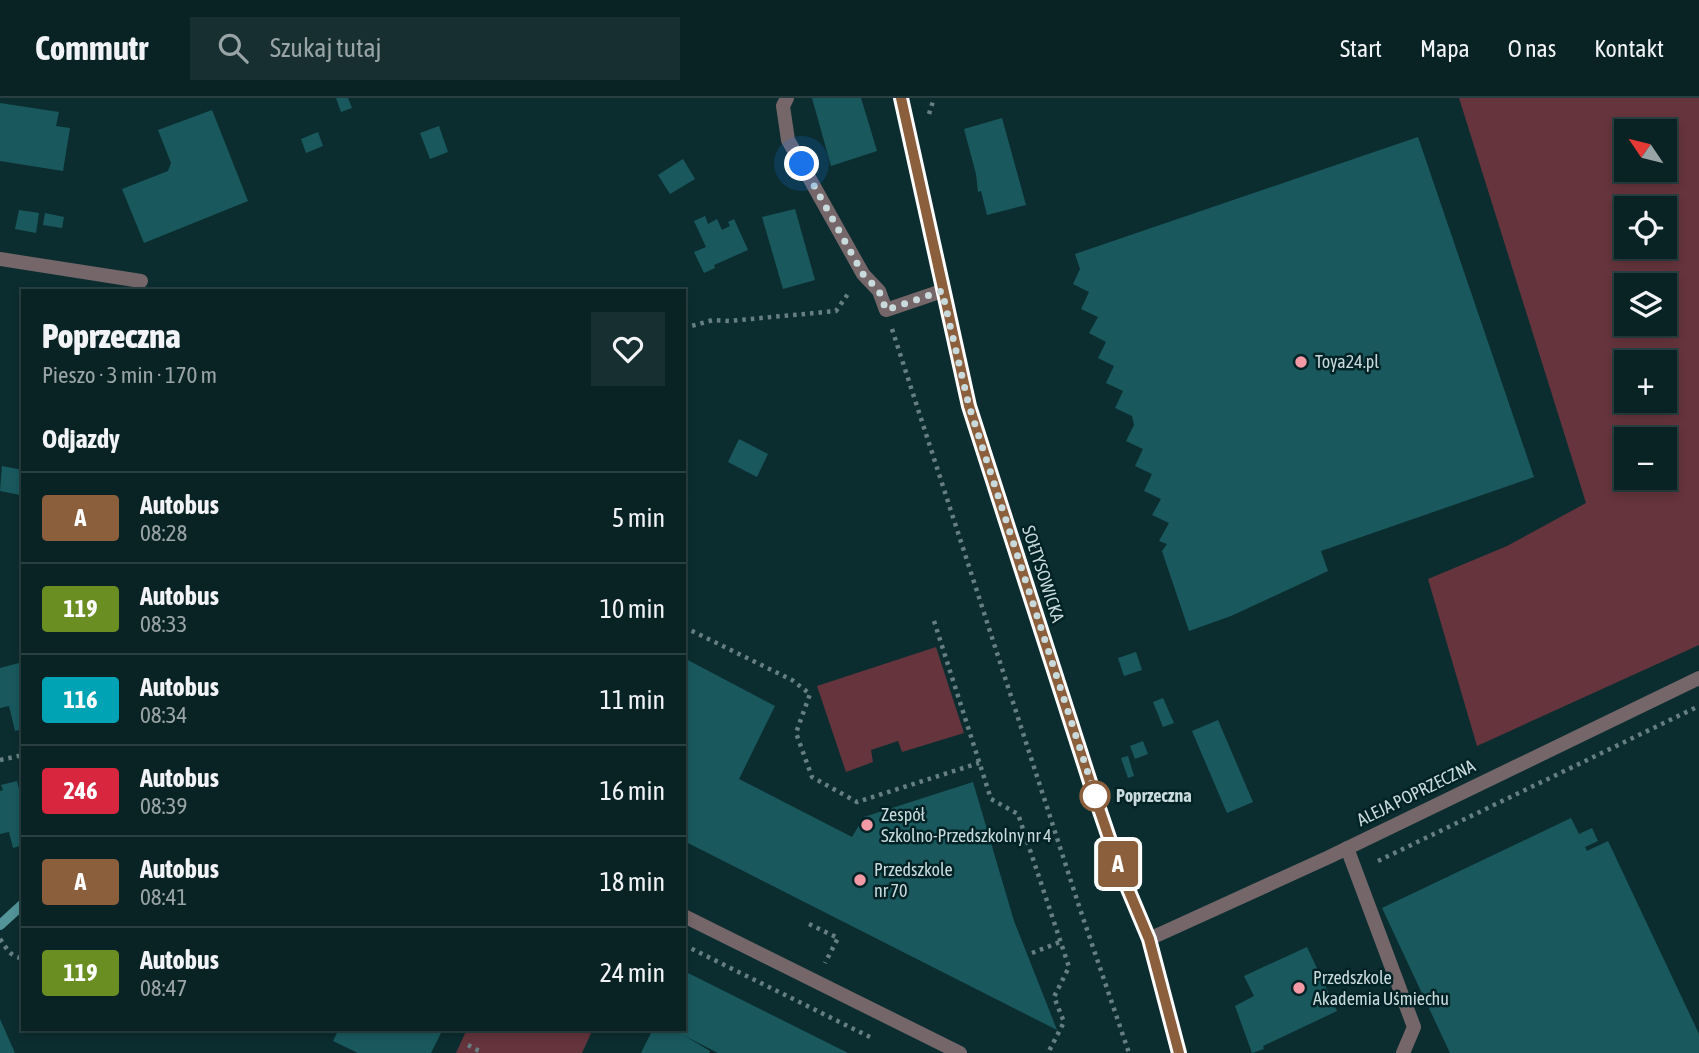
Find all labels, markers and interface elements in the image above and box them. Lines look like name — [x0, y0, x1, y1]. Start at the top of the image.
search box — [190, 17, 680, 80]
text: Commutr — [35, 29, 148, 67]
icon: search — [214, 29, 252, 67]
text: Szukaj tutaj — [270, 33, 382, 63]
text: Start — [1340, 35, 1382, 62]
text: Mapa — [1420, 35, 1470, 62]
text: O nas — [1508, 35, 1556, 62]
text: Kontakt — [1594, 35, 1664, 62]
north arrow — [1614, 119, 1676, 182]
map controls — [1614, 119, 1677, 490]
your location — [784, 146, 819, 181]
button: locate — [1614, 196, 1677, 259]
button: layers — [1614, 273, 1677, 336]
button: heart — [591, 312, 665, 386]
text: Poprzeczna — [42, 317, 181, 355]
button: + — [1614, 350, 1677, 413]
place label: Toya24.pl — [1315, 351, 1379, 372]
marker: Toya24.pl — [1293, 354, 1309, 370]
text: Pieszo · 3 min · 170 m — [42, 362, 217, 388]
text: Odjazdy — [42, 424, 120, 454]
button: − — [1614, 427, 1677, 490]
text: Autobus — [140, 490, 219, 520]
text: 5 min — [612, 503, 665, 533]
text: A — [75, 504, 86, 531]
text: 08:28 — [140, 520, 187, 546]
street label: SOŁTYSOWICKA — [1018, 523, 1069, 625]
text: Autobus — [140, 581, 219, 611]
text: 10 min — [600, 594, 665, 624]
text: 119 — [64, 595, 97, 622]
text: 08:33 — [140, 611, 187, 637]
text: Autobus — [140, 672, 219, 702]
text: 11 min — [600, 685, 665, 715]
text: 116 — [64, 686, 97, 713]
text: 08:34 — [140, 702, 187, 728]
street label: ALEJA POPRZECZNA — [1353, 755, 1479, 830]
text: Autobus — [140, 763, 219, 793]
text: 16 min — [600, 776, 665, 806]
text: 246 — [64, 777, 97, 804]
marker: Poprzeczna — [1080, 781, 1110, 811]
place label: Poprzeczna — [1116, 785, 1192, 806]
text: 08:39 — [140, 793, 187, 819]
place label: Zespół Szkolno-Przedszkolny nr 4 — [881, 804, 1052, 846]
marker: Zespół Szkolno-Przedszkolny nr 4 — [859, 817, 875, 833]
line badge: A — [1095, 841, 1141, 887]
text: A — [1112, 850, 1124, 877]
text: Autobus — [140, 854, 219, 884]
place label: Przedszkole nr 70 — [874, 859, 953, 901]
text: 18 min — [600, 867, 665, 897]
text: A — [75, 868, 86, 895]
marker: Przedszkole nr 70 — [852, 872, 868, 888]
text: 08:41 — [140, 884, 187, 910]
text: Autobus — [140, 945, 219, 975]
text: 24 min — [600, 958, 665, 988]
text: 119 — [64, 959, 97, 986]
place label: Przedszkole Akademia Uśmiechu — [1313, 967, 1449, 1009]
text: 08:47 — [140, 975, 187, 1001]
marker: Przedszkole Akademia Uśmiechu — [1291, 980, 1307, 996]

